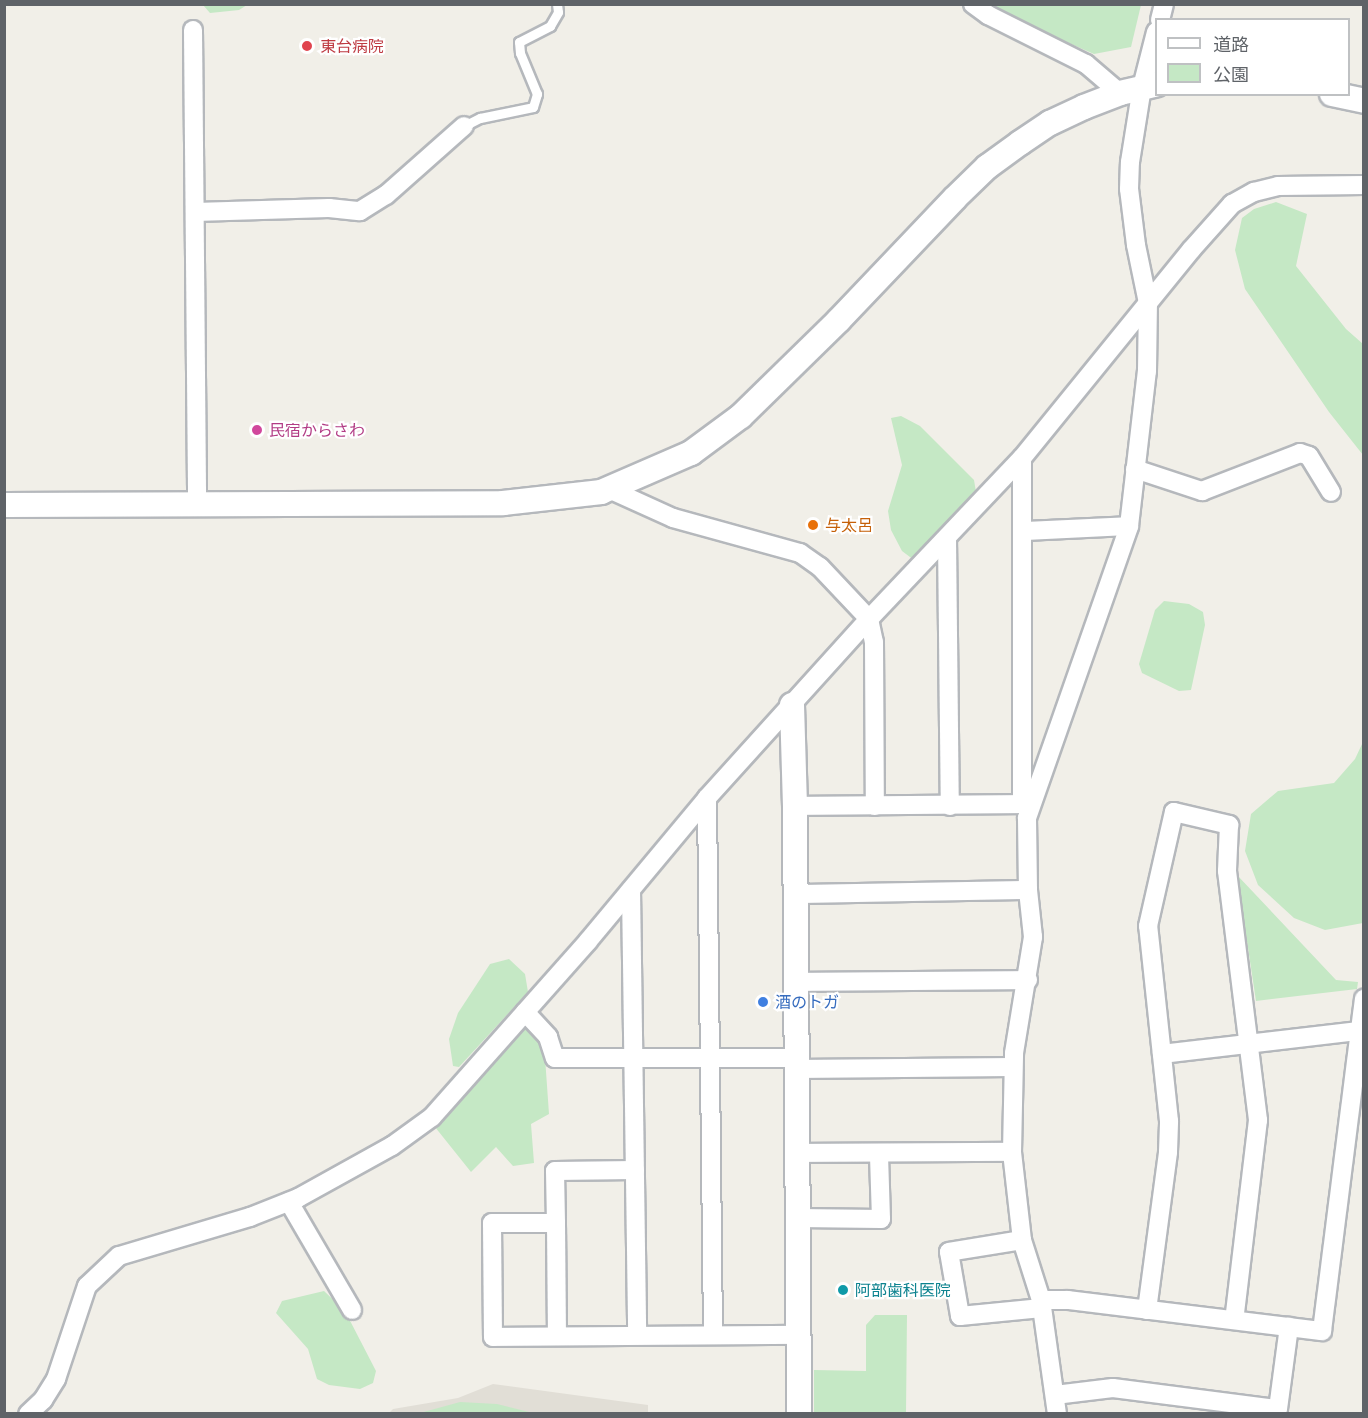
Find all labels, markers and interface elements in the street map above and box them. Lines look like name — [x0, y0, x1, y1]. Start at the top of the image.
legend — [1155, 18, 1350, 96]
text: 道路 — [1213, 33, 1249, 55]
place label: 東台病院 — [320, 36, 384, 56]
marker: 東台病院 — [298, 37, 316, 55]
text: 公園 — [1213, 63, 1249, 85]
place label: 民宿からさわ — [269, 420, 365, 440]
marker: 民宿からさわ — [250, 423, 264, 437]
place label: 与太呂 — [825, 515, 873, 535]
marker: 与太呂 — [806, 518, 820, 532]
place label: 酒のトガ — [775, 992, 839, 1012]
marker: 酒のトガ — [756, 995, 770, 1009]
place label: 阿部歯科医院 — [855, 1280, 951, 1300]
marker: 阿部歯科医院 — [836, 1283, 850, 1297]

